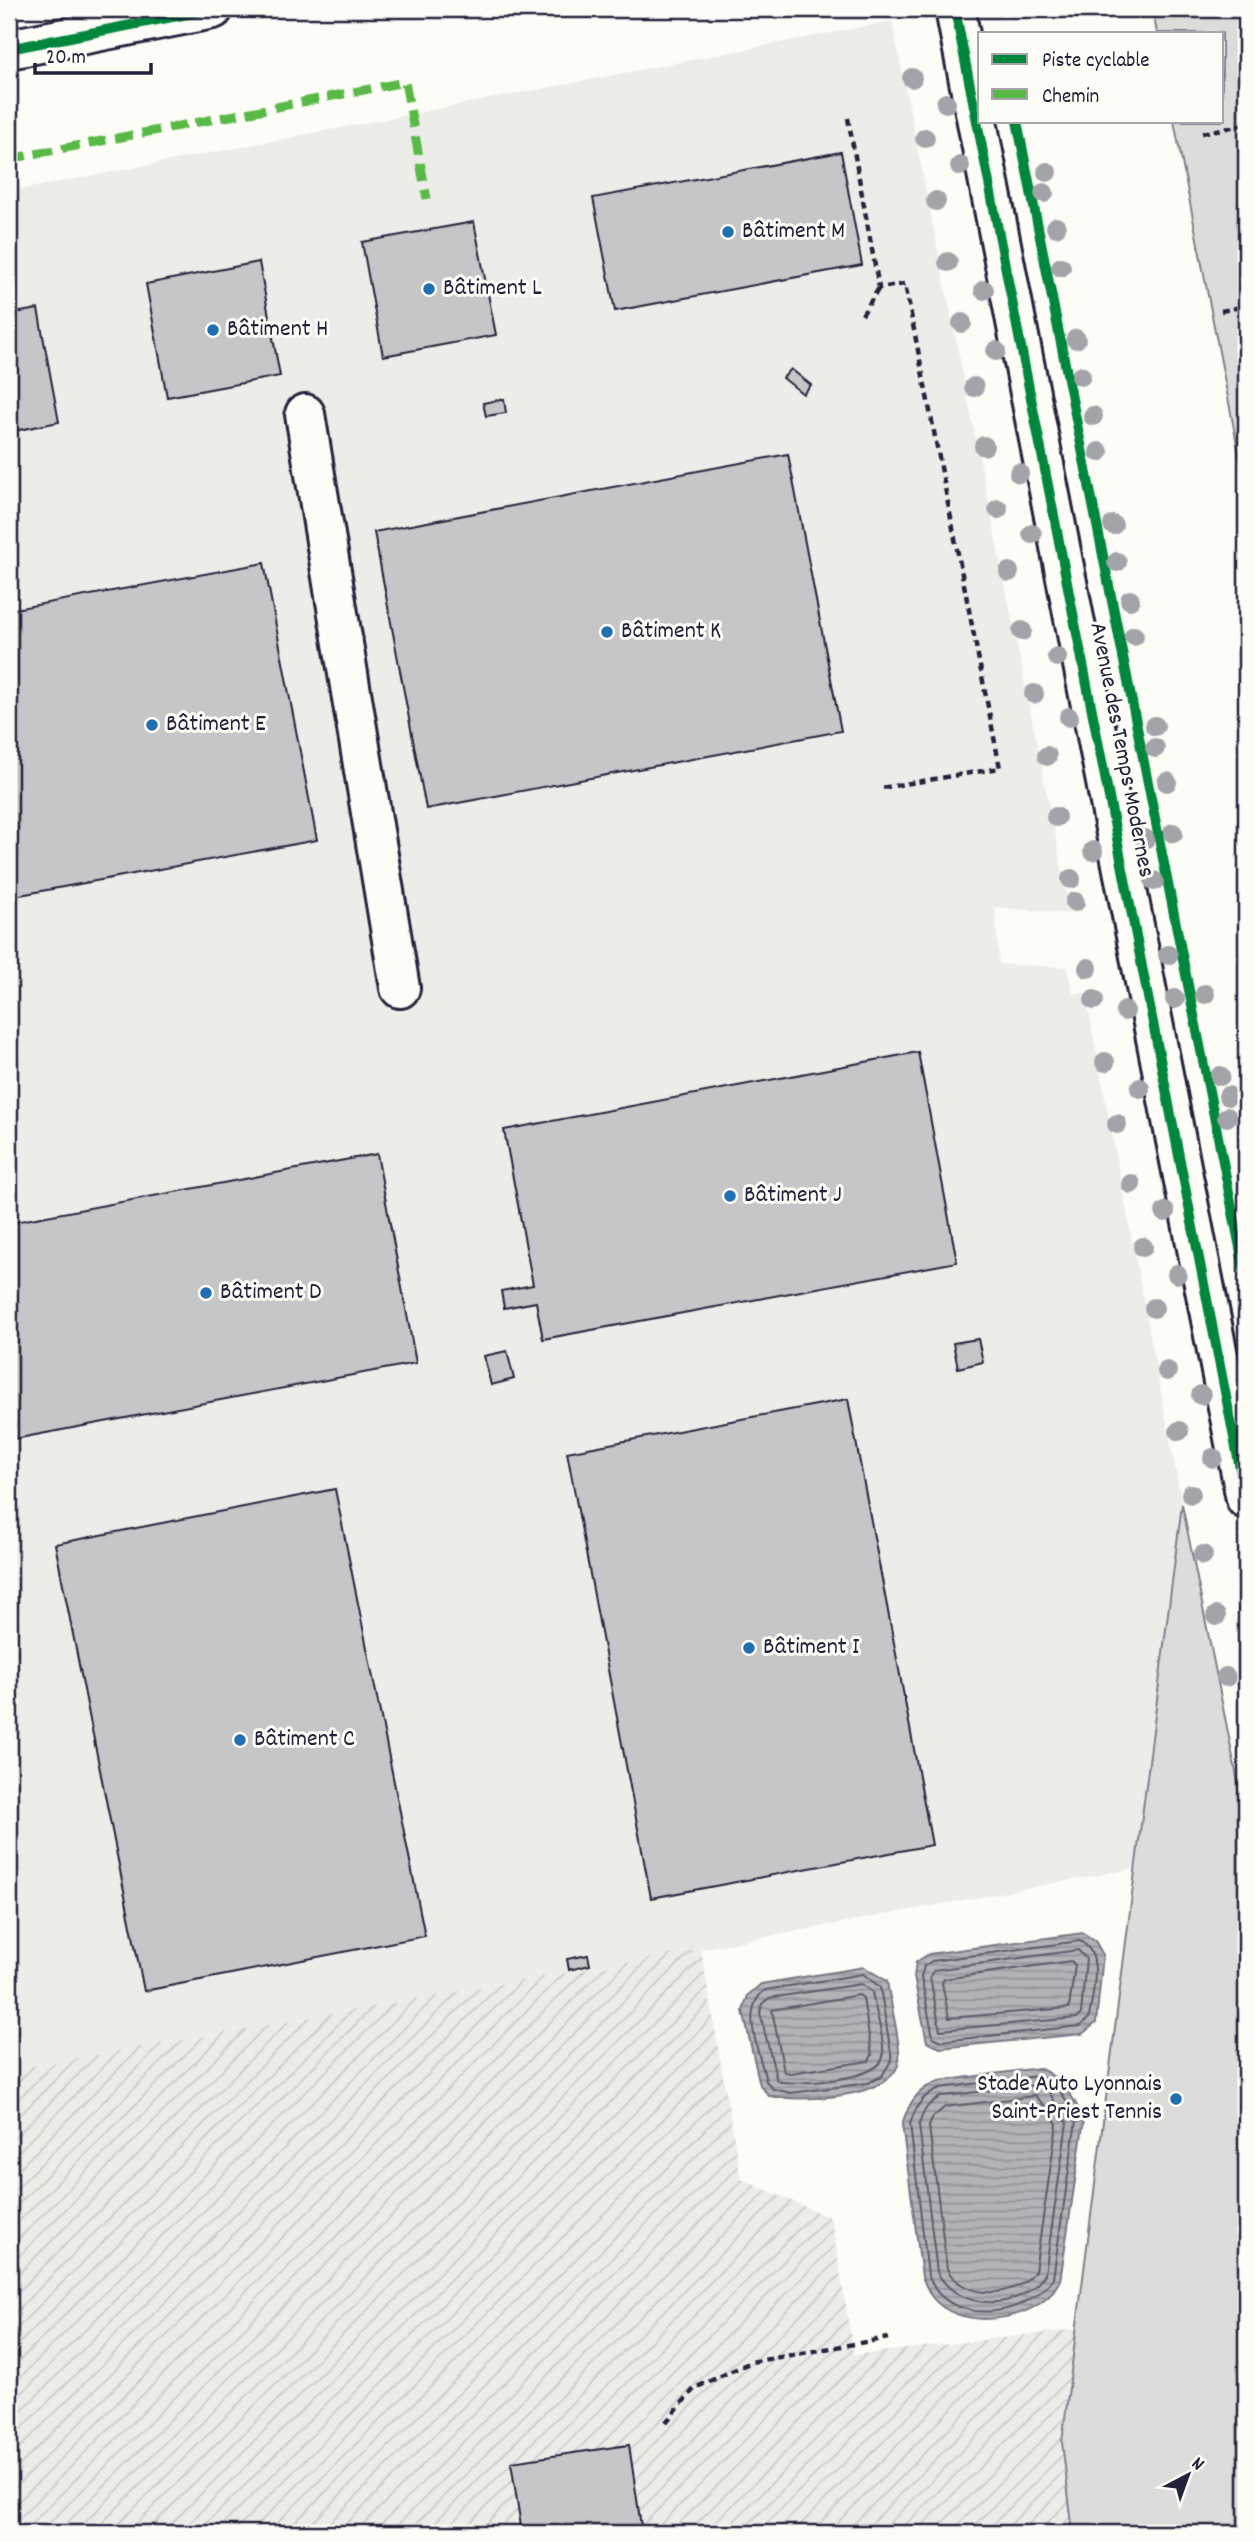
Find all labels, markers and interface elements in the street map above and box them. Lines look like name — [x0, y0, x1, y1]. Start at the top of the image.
scale bar — [35, 32, 150, 76]
legend — [978, 32, 1224, 122]
text: 20 m — [46, 44, 86, 74]
text: Piste cyclable — [1042, 47, 1150, 77]
text: Chemin — [1042, 83, 1099, 113]
place label: Bâtiment M — [742, 215, 845, 249]
marker: Bâtiment M — [720, 224, 736, 240]
place label: Bâtiment L — [443, 272, 542, 306]
marker: Bâtiment L — [421, 281, 437, 297]
place label: Bâtiment H — [227, 313, 328, 347]
marker: Bâtiment H — [205, 322, 221, 338]
place label: Bâtiment K — [621, 615, 721, 649]
street label: Avenue des Temps Modernes — [1080, 620, 1162, 880]
marker: Bâtiment K — [599, 624, 615, 640]
place label: Bâtiment E — [166, 708, 266, 742]
marker: Bâtiment E — [144, 717, 160, 733]
place label: Bâtiment J — [744, 1179, 842, 1213]
marker: Bâtiment J — [722, 1188, 738, 1204]
place label: Bâtiment D — [220, 1276, 321, 1310]
marker: Bâtiment D — [198, 1285, 214, 1301]
place label: Bâtiment I — [763, 1631, 860, 1665]
marker: Bâtiment I — [741, 1640, 757, 1656]
place label: Bâtiment C — [254, 1723, 355, 1757]
marker: Bâtiment C — [232, 1732, 248, 1748]
place label: Stade Auto Lyonnais Saint-Priest Tennis — [977, 2068, 1162, 2130]
marker: Stade Auto Lyonnais Saint-Priest Tennis — [1168, 2091, 1184, 2107]
north arrow — [1154, 2440, 1224, 2510]
text: N — [1184, 2452, 1209, 2478]

